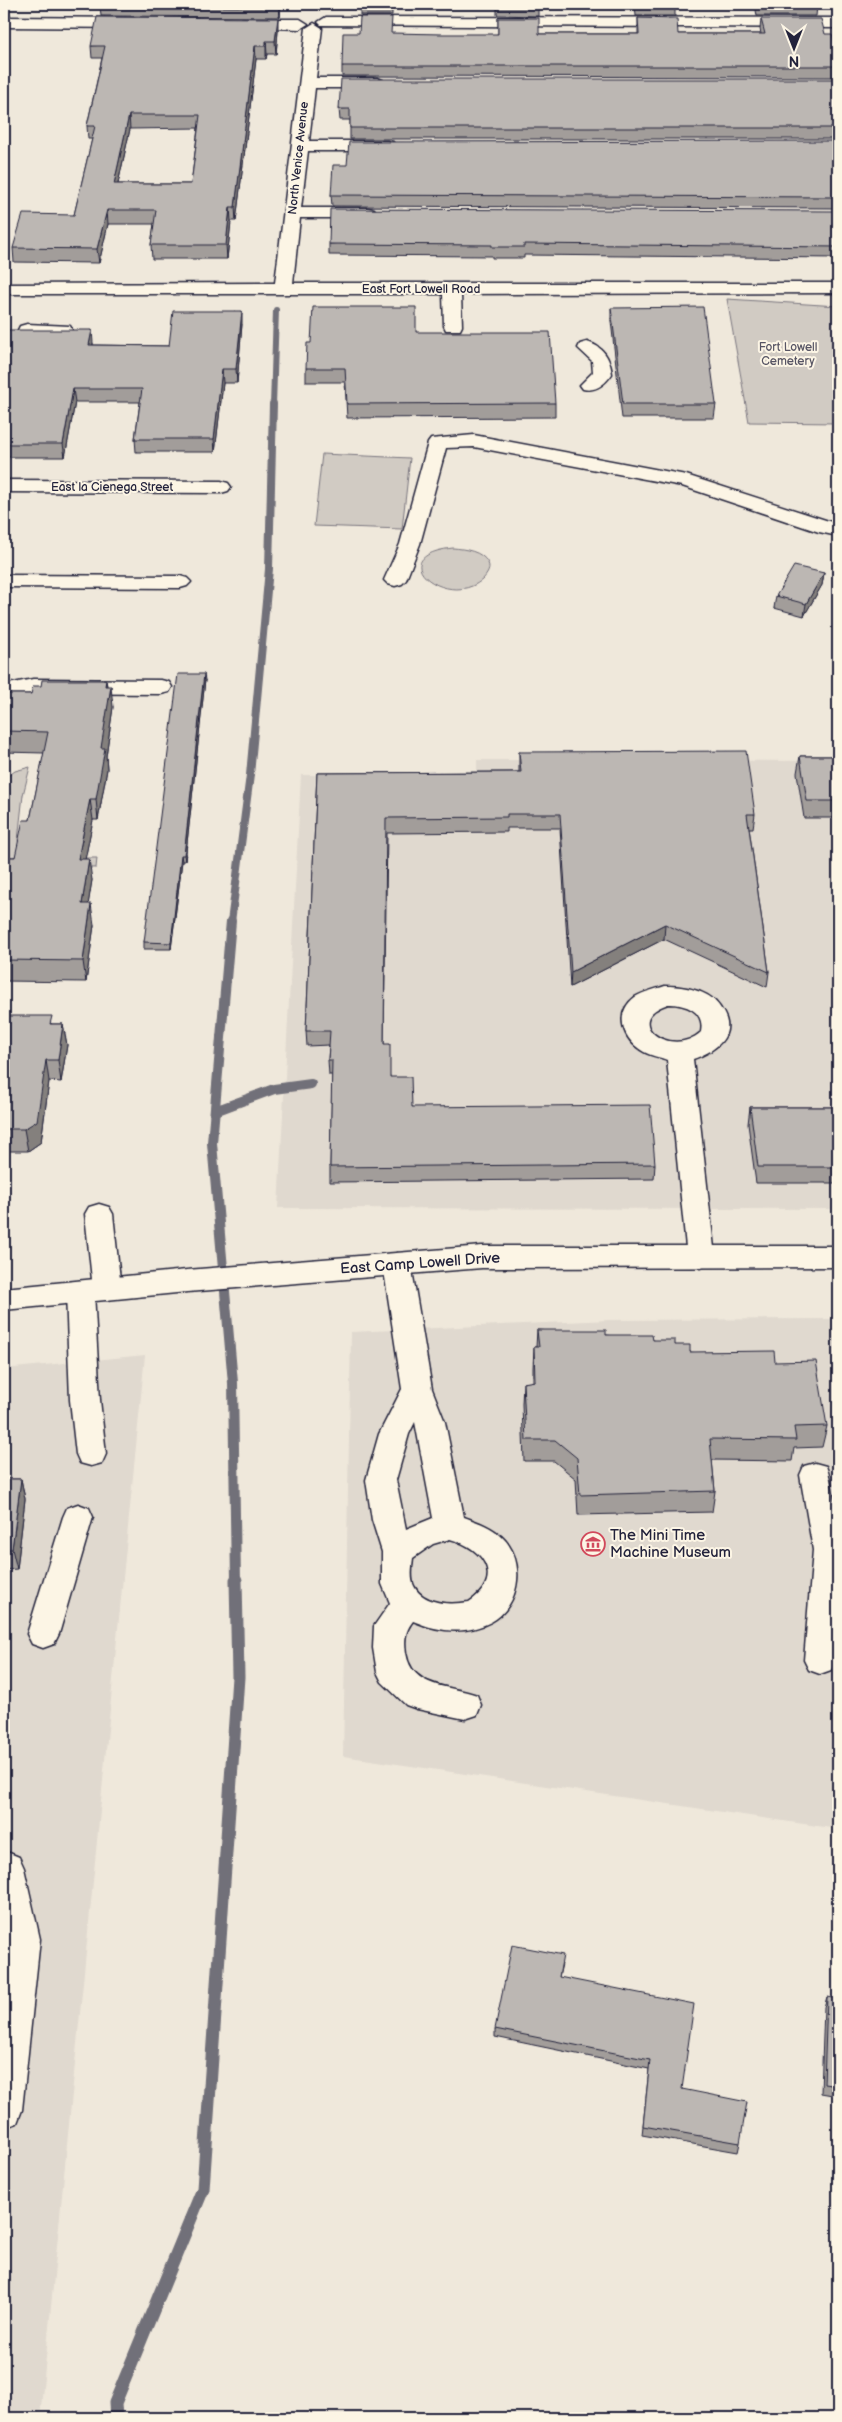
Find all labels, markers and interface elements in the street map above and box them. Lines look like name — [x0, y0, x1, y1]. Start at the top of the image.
north arrow — [770, 22, 820, 72]
text: N — [789, 52, 799, 69]
street label: North Venice Avenue — [285, 101, 312, 215]
street label: East Fort Lowell Road — [362, 282, 480, 297]
park label: Fort Lowell Cemetery — [759, 340, 817, 369]
street label: East la Cienega Street — [51, 480, 173, 495]
street label: East Camp Lowell Drive — [339, 1248, 501, 1279]
place label: The Mini Time Machine Museum — [610, 1526, 731, 1562]
museum icon: The Mini Time Machine Museum — [580, 1531, 606, 1557]

